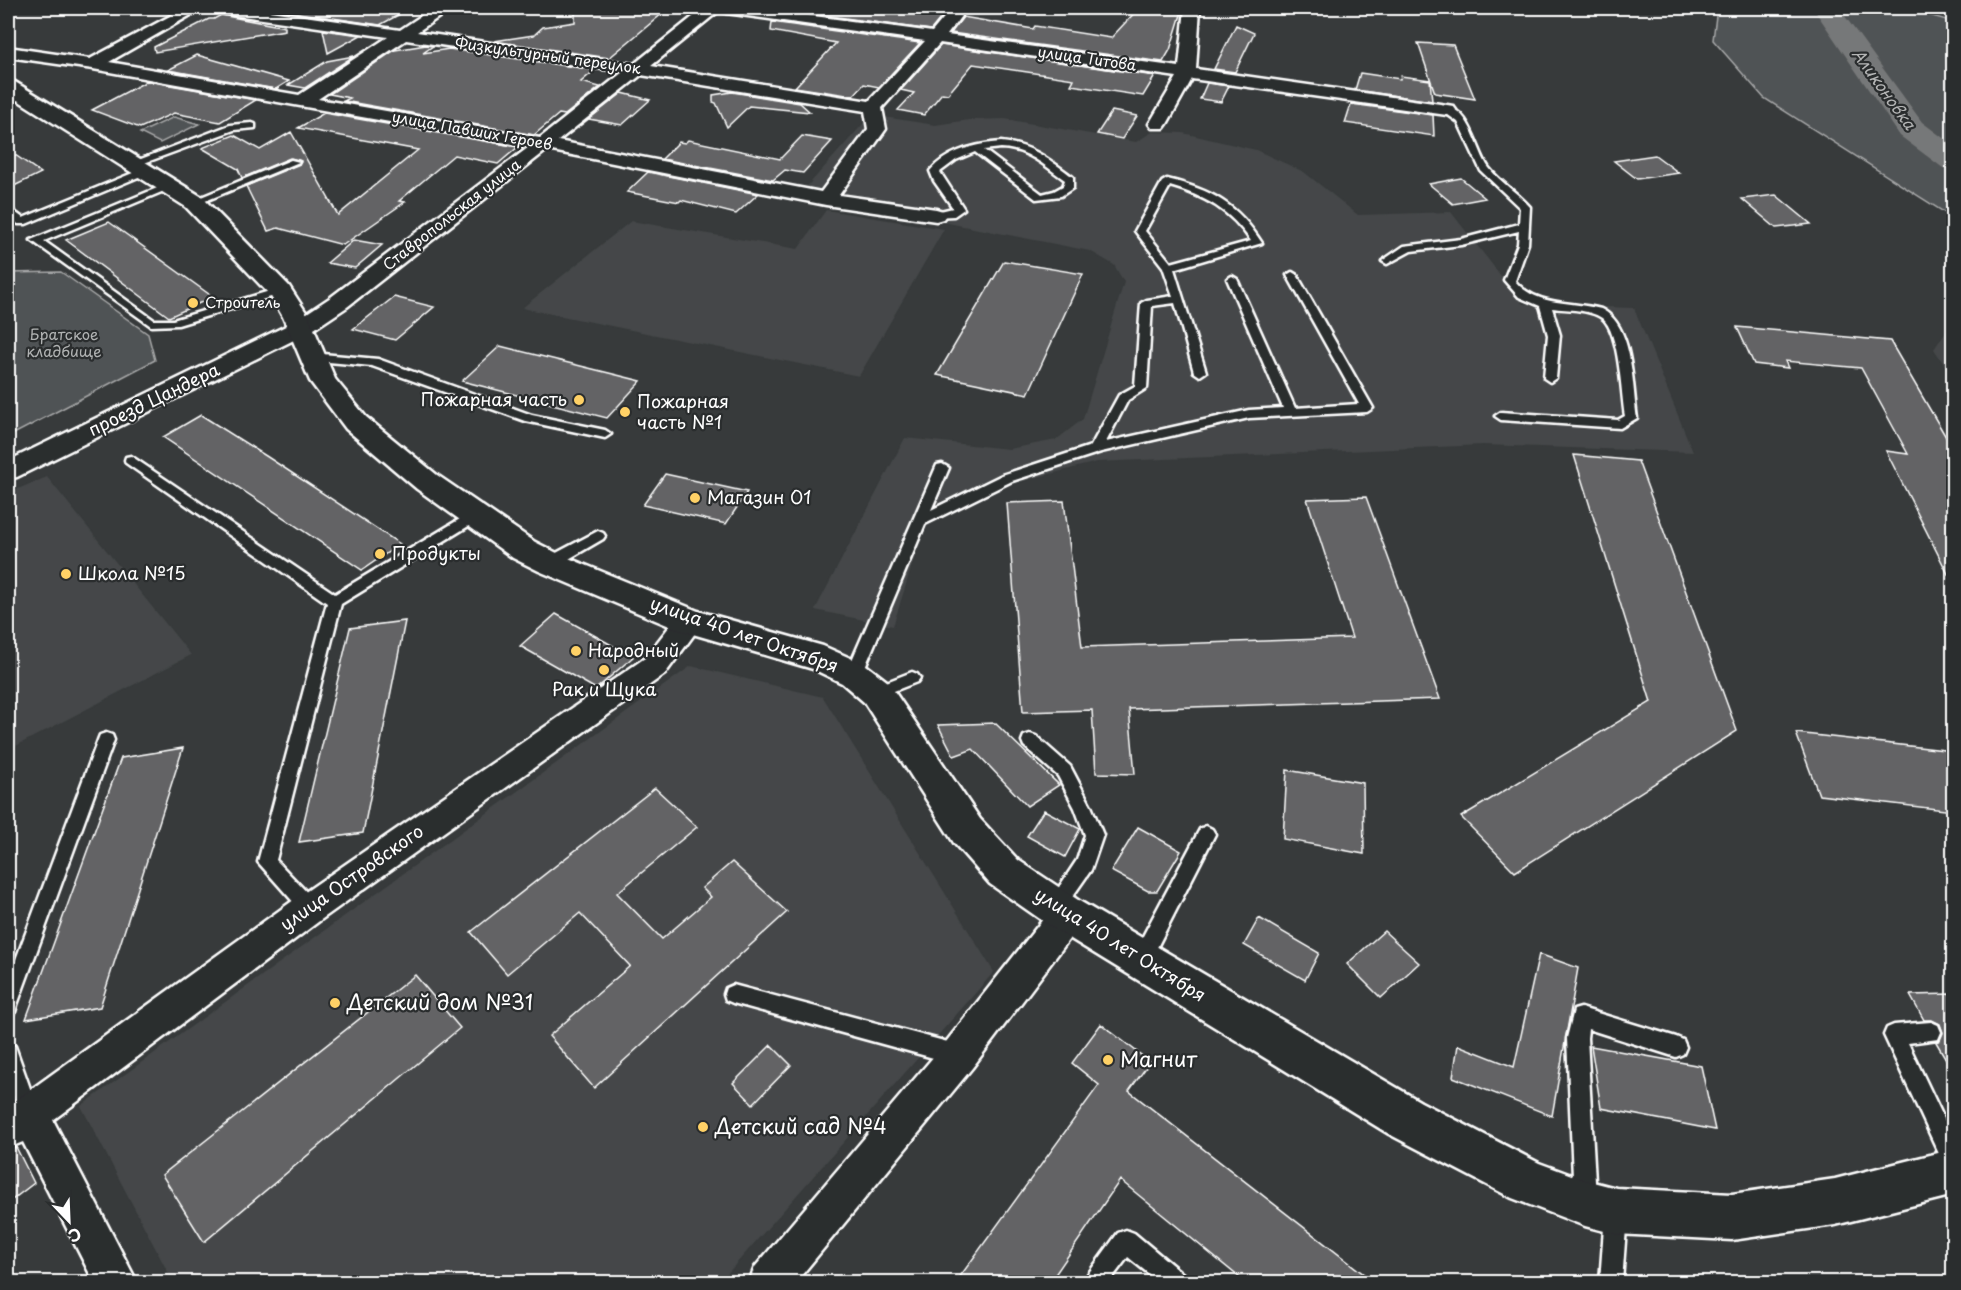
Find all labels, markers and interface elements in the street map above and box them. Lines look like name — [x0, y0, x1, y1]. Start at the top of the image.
street label: Физкультурный переулок — [454, 30, 643, 79]
street label: улица Титова — [1036, 39, 1139, 76]
water label: Аликоновка — [1847, 43, 1923, 135]
street label: улица Павших Героев — [390, 104, 554, 155]
street label: Ставропольская улица — [377, 152, 525, 275]
place label: Строитель — [205, 290, 281, 313]
marker: Строитель — [186, 296, 200, 310]
park label: Братское кладбище — [26, 322, 102, 362]
street label: проезд Цандера — [83, 355, 224, 442]
place label: Пожарная часть — [421, 385, 567, 412]
place label: Пожарная часть №1 — [637, 387, 729, 435]
marker: Пожарная часть — [572, 393, 586, 407]
marker: Пожарная часть №1 — [618, 405, 632, 419]
place label: Магазин 01 — [707, 483, 811, 510]
marker: Магазин 01 — [688, 491, 702, 505]
place label: Продукты — [392, 539, 481, 566]
marker: Продукты — [373, 547, 387, 561]
place label: Школа №15 — [78, 559, 186, 586]
marker: Школа №15 — [59, 567, 73, 581]
street label: улица 40 лет Октября — [647, 589, 842, 678]
place label: Народный — [588, 636, 679, 663]
marker: Народный — [569, 644, 583, 658]
marker: Рак и Щука — [597, 663, 611, 677]
place label: Рак и Щука — [552, 675, 657, 702]
street label: улица Островского — [274, 817, 428, 937]
street label: улица 40 лет Октября — [1030, 880, 1212, 1008]
place label: Детский дом №31 — [346, 985, 533, 1017]
marker: Детский дом №31 — [328, 996, 342, 1010]
place label: Магнит — [1120, 1042, 1197, 1074]
marker: Магнит — [1101, 1053, 1115, 1067]
place label: Детский сад №4 — [714, 1109, 887, 1141]
marker: Детский сад №4 — [696, 1120, 710, 1134]
north arrow — [39, 1191, 99, 1251]
text: С — [65, 1222, 85, 1249]

